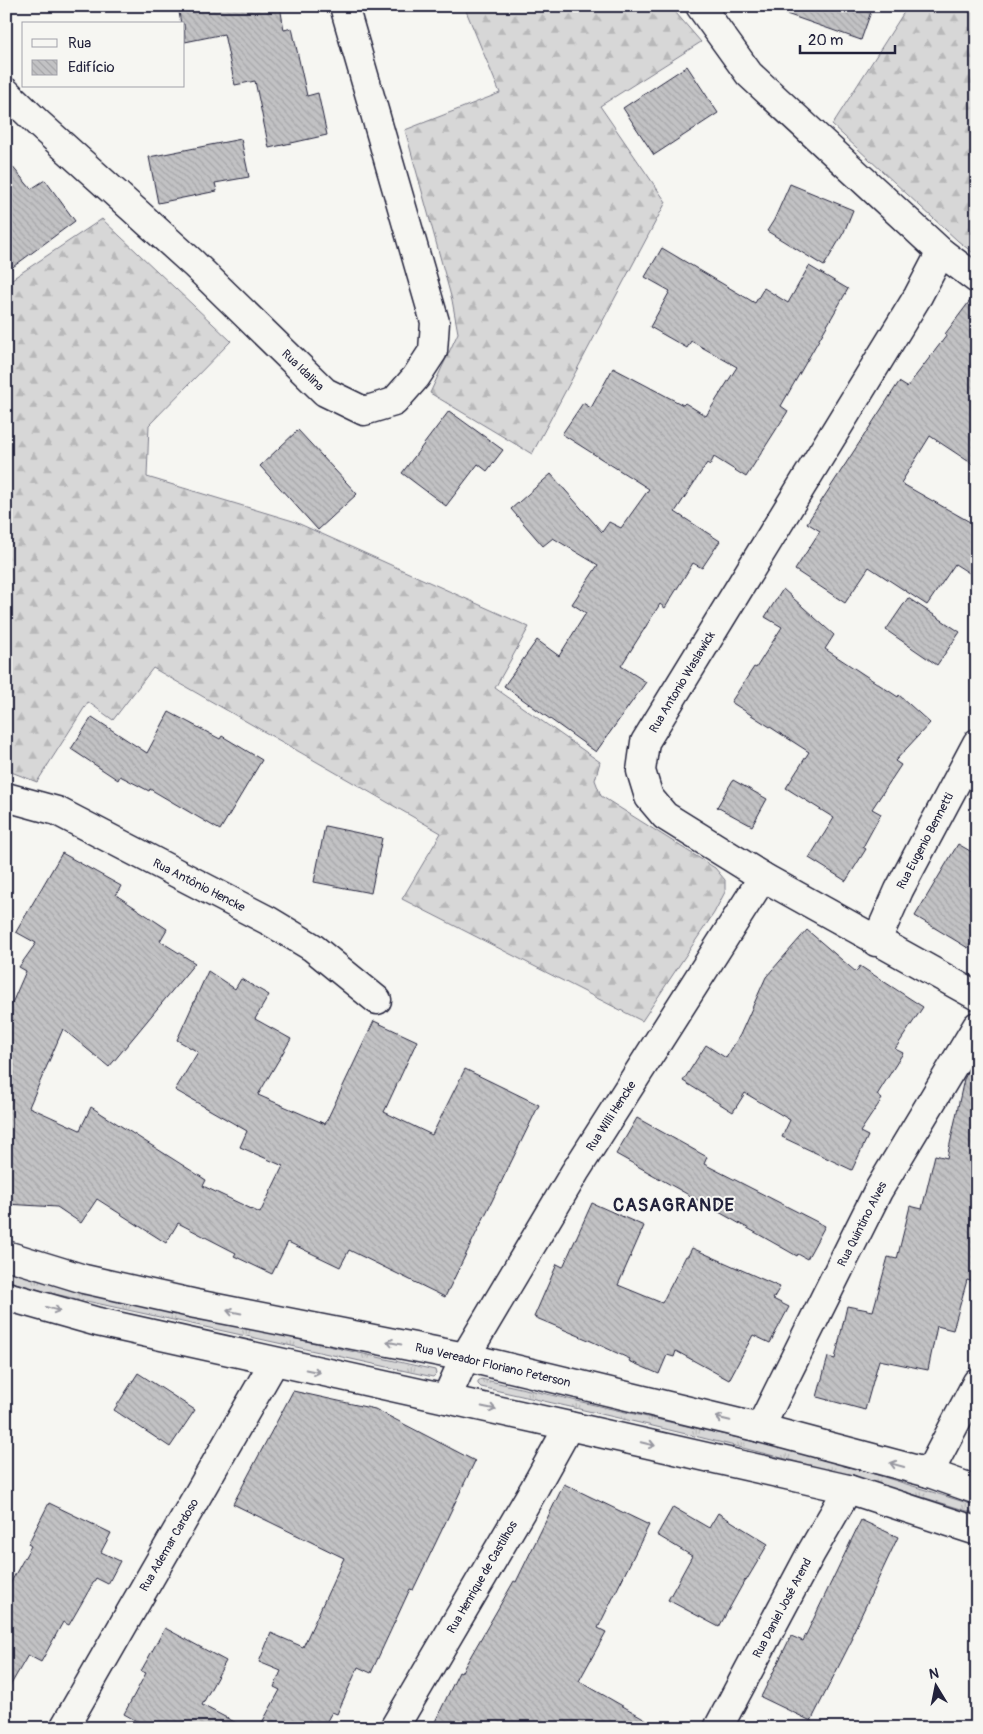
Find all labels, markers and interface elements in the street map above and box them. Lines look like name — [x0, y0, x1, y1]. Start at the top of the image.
legend — [22, 22, 185, 88]
scale bar — [800, 22, 896, 54]
text: 20 m — [808, 31, 843, 50]
text: Rua — [68, 34, 91, 53]
text: Edifício — [68, 58, 114, 77]
street label: Rua Idalina — [278, 346, 327, 395]
street label: Rua Antonio Waslawick — [646, 629, 719, 736]
street label: Rua Eugenio Bennetti — [894, 791, 957, 892]
street label: Rua Antônio Hencke — [150, 856, 248, 915]
street label: Rua Willi Hencke — [583, 1078, 640, 1154]
street label: Rua Quintino Alves — [835, 1179, 891, 1269]
district label: CASAGRANDE — [613, 1194, 735, 1217]
one-way arrow — [45, 1305, 61, 1315]
one-way arrow — [227, 1307, 243, 1316]
one-way arrow — [386, 1338, 402, 1348]
street label: Rua Vereador Floriano Peterson — [414, 1340, 572, 1391]
one-way arrow — [305, 1366, 321, 1376]
one-way arrow — [481, 1404, 497, 1414]
one-way arrow — [715, 1414, 731, 1423]
one-way arrow — [639, 1440, 655, 1449]
one-way arrow — [889, 1460, 905, 1469]
street label: Rua Ademar Cardoso — [137, 1496, 202, 1594]
street label: Rua Henrique de Castilhos — [444, 1518, 521, 1636]
street label: Rua Daniel José Arend — [750, 1556, 815, 1661]
north arrow — [910, 1662, 960, 1712]
text: N — [928, 1664, 940, 1683]

